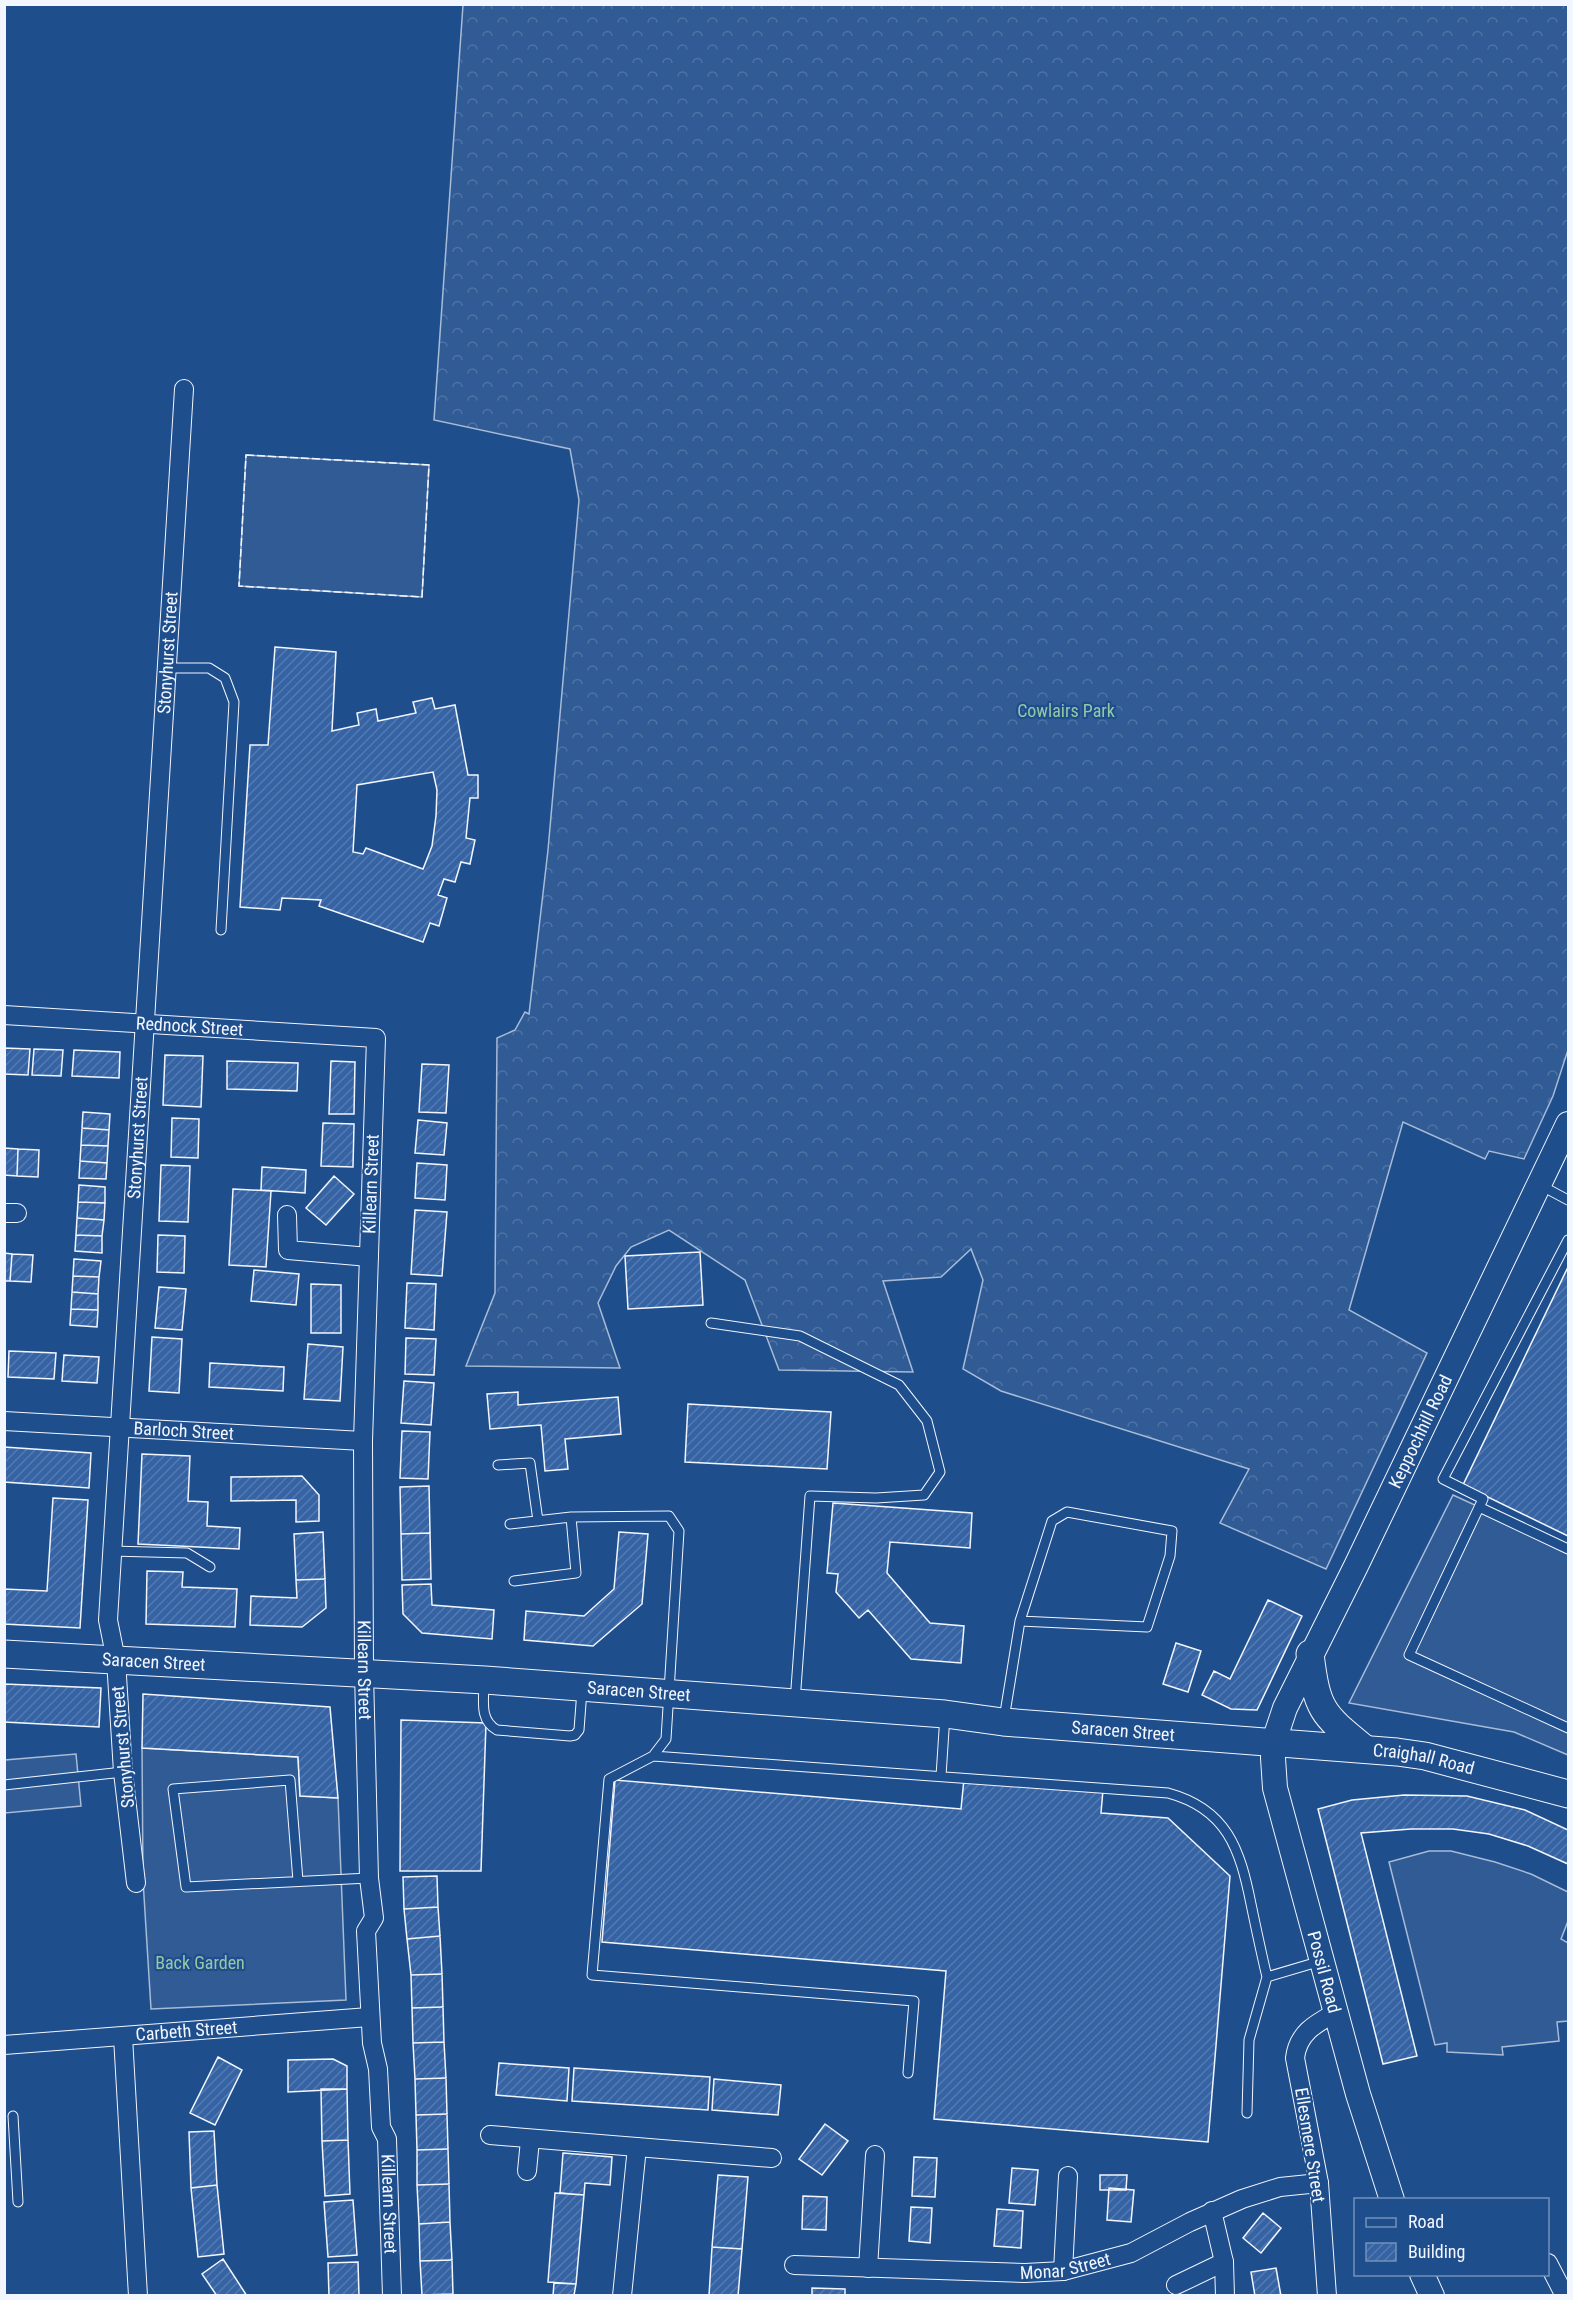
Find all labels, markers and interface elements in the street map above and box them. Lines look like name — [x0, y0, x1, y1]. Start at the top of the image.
street label: Stonyhurst Street — [153, 591, 181, 714]
park label: Cowlairs Park — [1017, 700, 1115, 721]
street label: Rednock Street — [135, 1012, 244, 1040]
street label: Stonyhurst Street — [123, 1076, 152, 1199]
street label: Killearn Street — [358, 1134, 383, 1234]
street label: Keppochhill Road — [1384, 1371, 1456, 1492]
street label: Barloch Street — [133, 1417, 235, 1444]
street label: Killearn Street — [354, 1620, 376, 1720]
street label: Saracen Street — [102, 1648, 206, 1675]
street label: Saracen Street — [587, 1677, 691, 1705]
street label: Stonyhurst Street — [107, 1685, 138, 1809]
street label: Saracen Street — [1071, 1716, 1176, 1745]
street label: Craighall Road — [1372, 1739, 1477, 1779]
street label: Possil Road — [1303, 1929, 1345, 2015]
park label: Back Garden — [155, 1952, 245, 1973]
street label: Carbeth Street — [135, 2016, 238, 2045]
street label: Ellesmere Street — [1291, 2086, 1330, 2204]
street label: Killearn Street — [377, 2154, 402, 2254]
legend — [1354, 2198, 1549, 2276]
text: Road — [1408, 2211, 1444, 2232]
text: Building — [1408, 2241, 1465, 2262]
street label: Monar Street — [1019, 2248, 1113, 2283]

